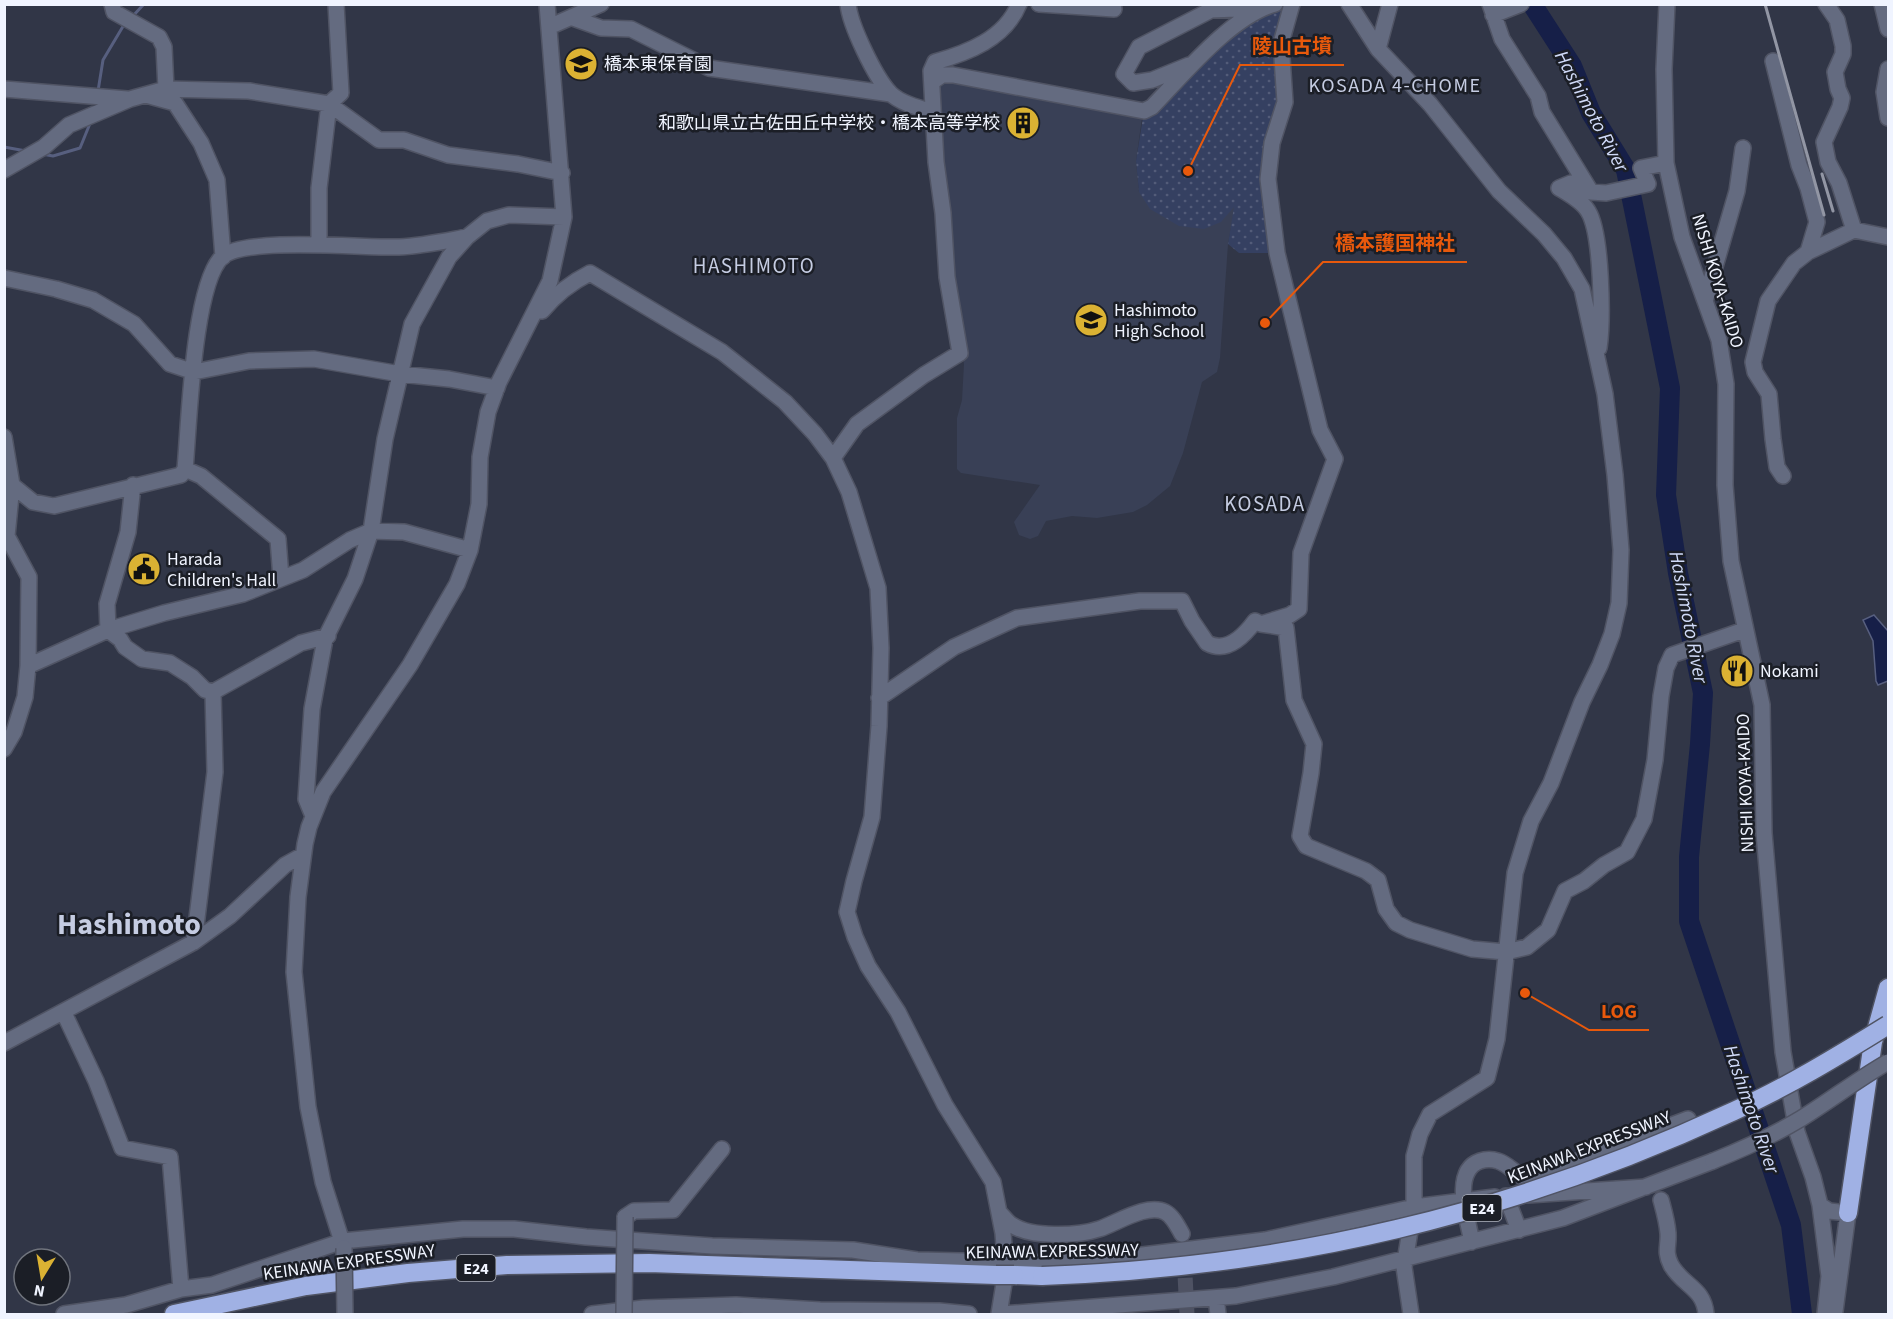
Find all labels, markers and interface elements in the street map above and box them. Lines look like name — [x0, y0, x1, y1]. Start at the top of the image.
callout: 陵山古墳 — [1240, 27, 1344, 65]
text: 陵山古墳 — [1252, 33, 1332, 61]
school or university icon: 橋本東保育園 — [563, 46, 599, 82]
water label: Hashimoto River — [1547, 46, 1636, 178]
place label: 橋本東保育園 — [604, 52, 712, 77]
district label: KOSADA 4-CHOME — [1309, 72, 1481, 100]
building icon: 和歌山県立古佐田丘中学校・橋本高等学校 — [1005, 105, 1041, 141]
place label: 和歌山県立古佐田丘中学校・橋本高等学校 — [658, 111, 1000, 136]
street label: NISHI KOYA-KAIDO — [1685, 211, 1750, 351]
callout: 橋本護国神社 — [1323, 224, 1467, 262]
text: 橋本護国神社 — [1335, 230, 1455, 258]
district label: HASHIMOTO — [693, 251, 815, 281]
place label: Hashimoto High School — [1114, 298, 1204, 344]
school or university icon: Hashimoto High School — [1073, 302, 1109, 338]
district label: KOSADA — [1224, 489, 1306, 519]
place label: Harada Children's Hall — [167, 547, 276, 593]
water label: Hashimoto River — [1661, 549, 1715, 687]
public building icon: Harada Children's Hall — [126, 551, 162, 587]
restaurant icon: Nokami — [1719, 653, 1755, 689]
place label: Nokami — [1760, 659, 1819, 684]
street label: NISHI KOYA-KAIDO — [1731, 713, 1760, 853]
district label: Hashimoto — [57, 903, 201, 946]
callout: LOG — [1589, 992, 1649, 1030]
text: LOG — [1601, 998, 1637, 1026]
water label: Hashimoto River — [1716, 1041, 1787, 1179]
street label: KEINAWA EXPRESSWAY — [1504, 1105, 1675, 1190]
road number: E24 — [1462, 1195, 1502, 1221]
street label: KEINAWA EXPRESSWAY — [965, 1237, 1139, 1266]
street label: KEINAWA EXPRESSWAY — [261, 1238, 437, 1287]
north arrow — [12, 1247, 72, 1307]
road number: E24 — [456, 1255, 496, 1281]
text: N — [32, 1279, 47, 1303]

